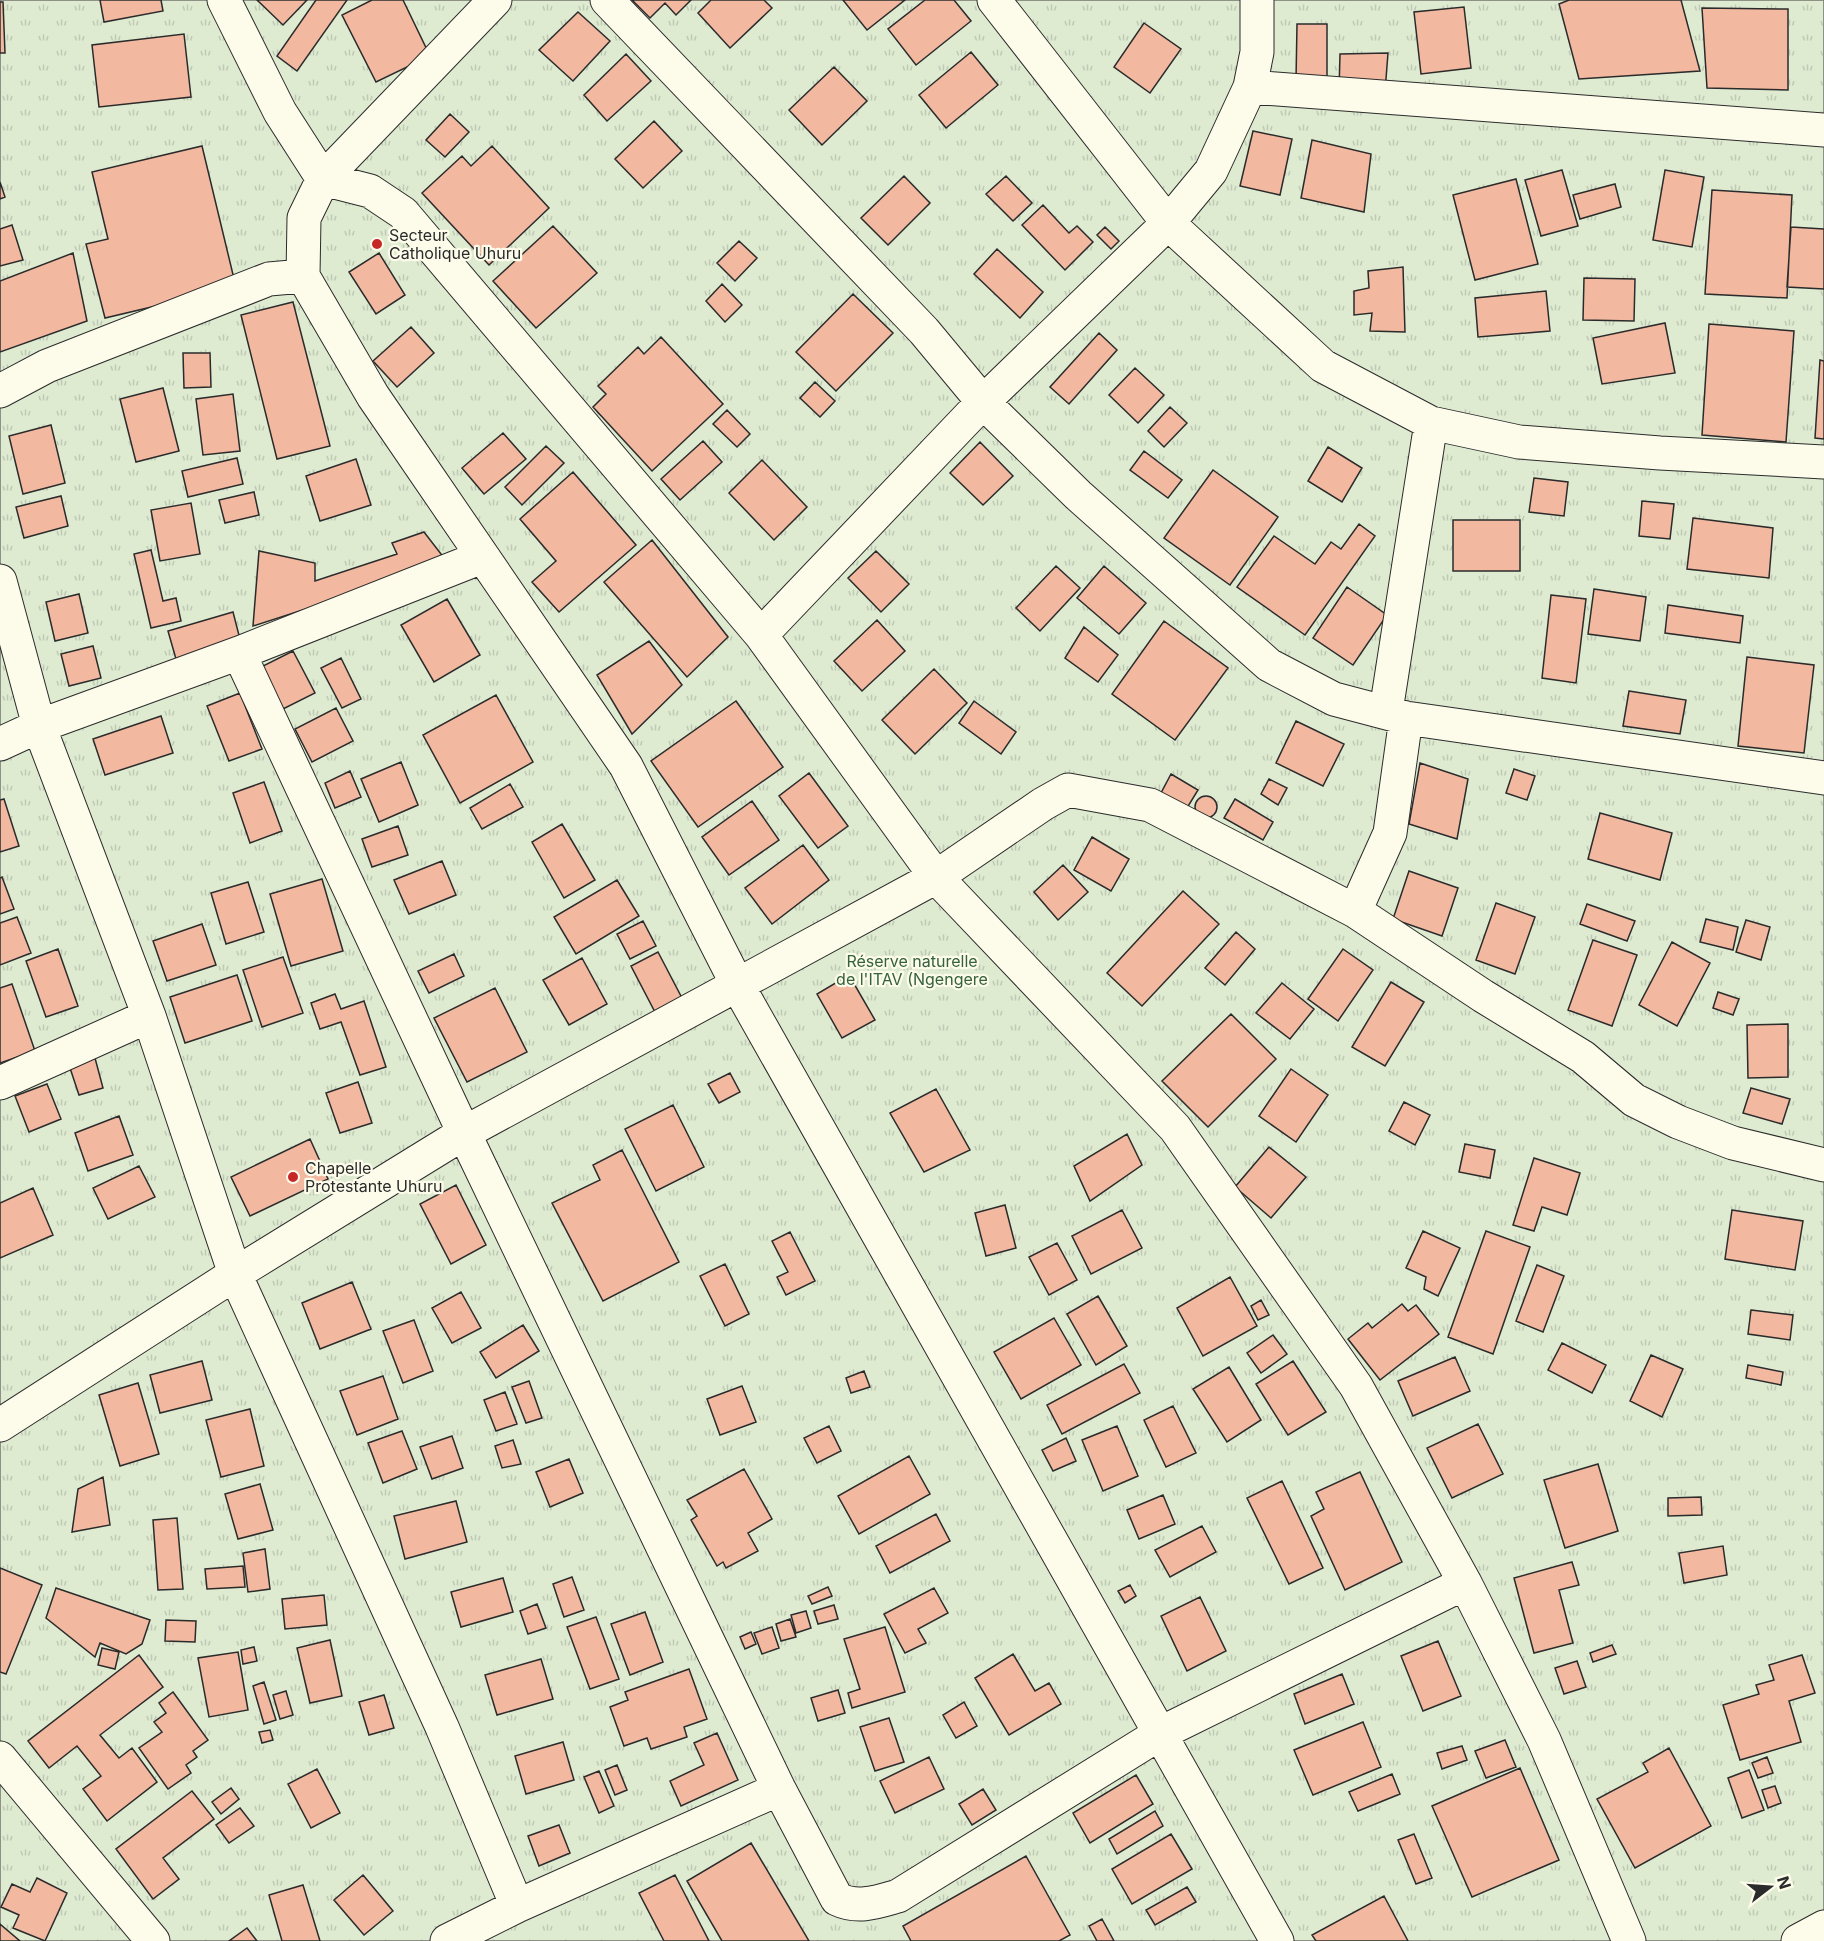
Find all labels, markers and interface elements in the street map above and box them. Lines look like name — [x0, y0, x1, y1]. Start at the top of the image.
place label: Secteur Catholique Uhuru — [389, 225, 521, 263]
marker: Secteur Catholique Uhuru — [370, 237, 384, 251]
park label: Réserve naturelle de l'ITAV (Ngengere — [836, 951, 988, 989]
place label: Chapelle Protestante Uhuru — [305, 1158, 442, 1196]
marker: Chapelle Protestante Uhuru — [286, 1170, 300, 1184]
north arrow — [1740, 1857, 1800, 1917]
text: N — [1773, 1874, 1796, 1891]

